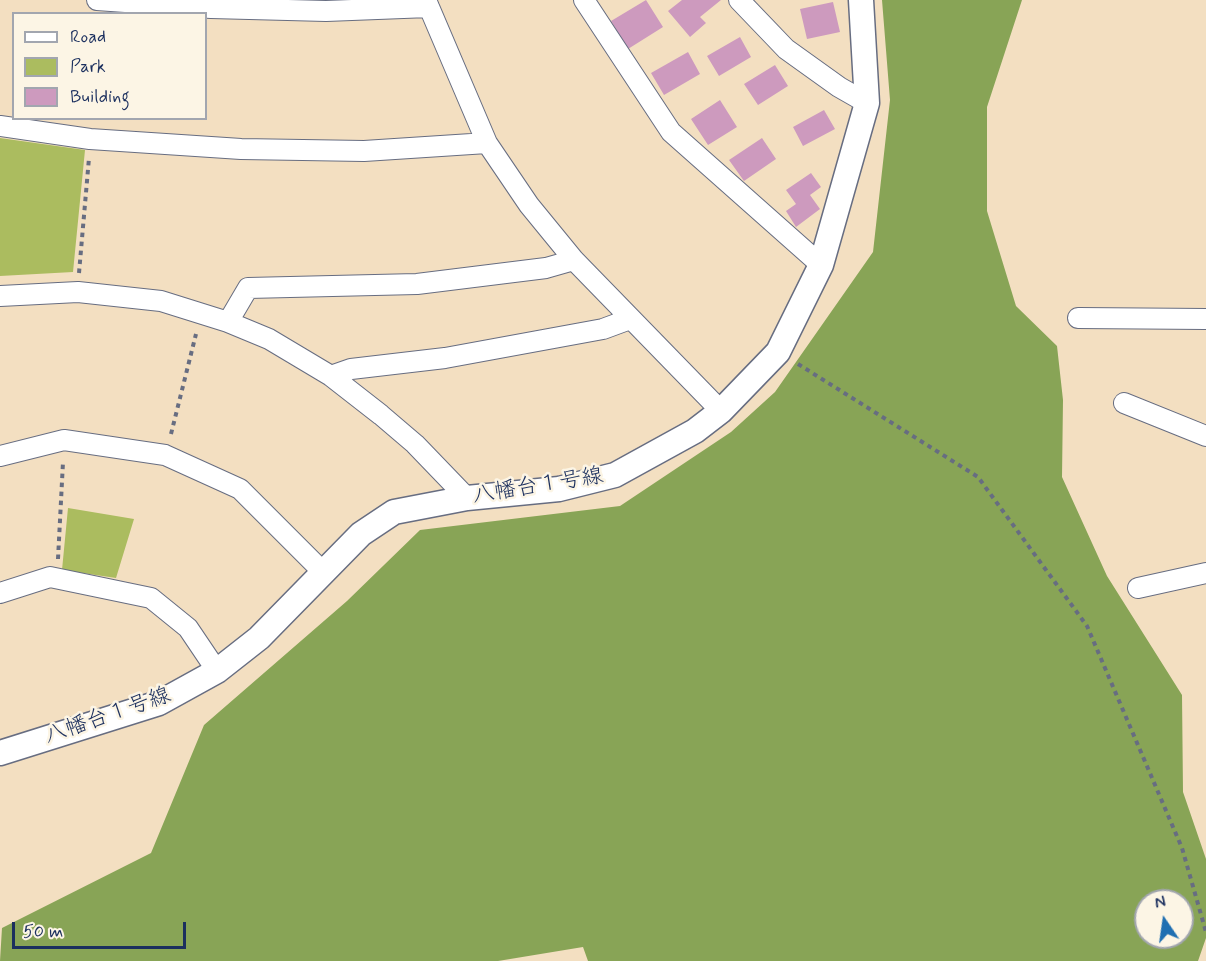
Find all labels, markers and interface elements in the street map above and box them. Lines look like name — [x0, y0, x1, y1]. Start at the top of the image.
legend — [12, 12, 207, 120]
text: Road — [70, 25, 106, 49]
text: Park — [70, 55, 106, 79]
text: Building — [70, 85, 130, 109]
street label: 八幡台１号線 — [471, 464, 605, 510]
street label: 八幡台１号線 — [41, 683, 175, 751]
north arrow — [1134, 889, 1194, 949]
text: N — [1153, 891, 1168, 914]
scale bar — [15, 910, 189, 948]
text: 50 m — [23, 920, 63, 944]

